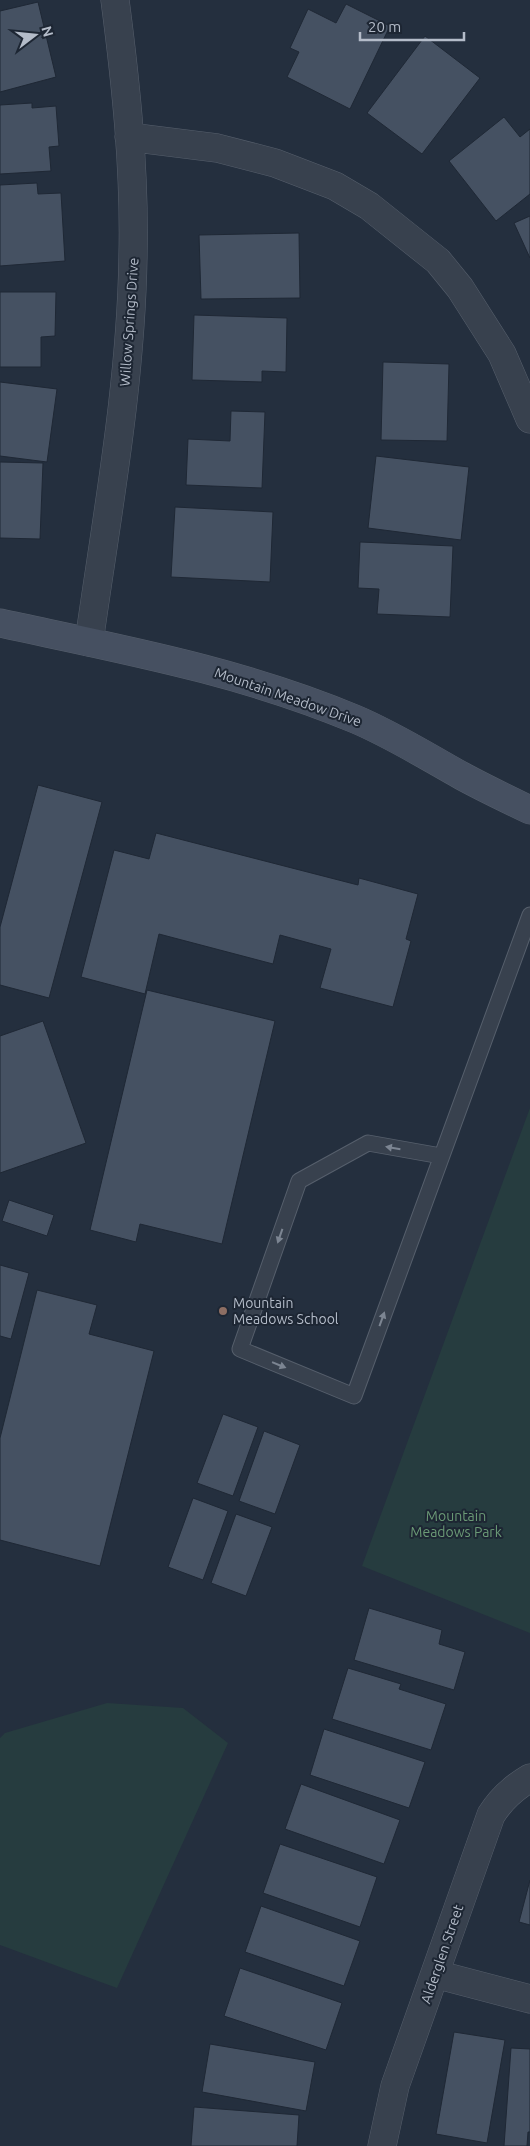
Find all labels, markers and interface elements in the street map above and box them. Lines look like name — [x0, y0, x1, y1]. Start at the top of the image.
north arrow — [10, 10, 60, 60]
scale bar — [360, 10, 464, 42]
text: 20 m — [368, 18, 401, 35]
text: N — [38, 24, 57, 39]
street label: Willow Springs Drive — [117, 257, 141, 387]
street label: Mountain Meadow Drive — [212, 664, 364, 730]
one-way arrow — [385, 1143, 401, 1151]
one-way arrow — [276, 1229, 284, 1244]
place label: Mountain Meadows School — [233, 1295, 339, 1327]
marker: Mountain Meadows School — [217, 1305, 229, 1317]
one-way arrow — [378, 1311, 386, 1326]
one-way arrow — [272, 1362, 286, 1370]
park label: Mountain Meadows Park — [410, 1508, 502, 1540]
street label: Alderglen Street — [418, 1902, 467, 2006]

